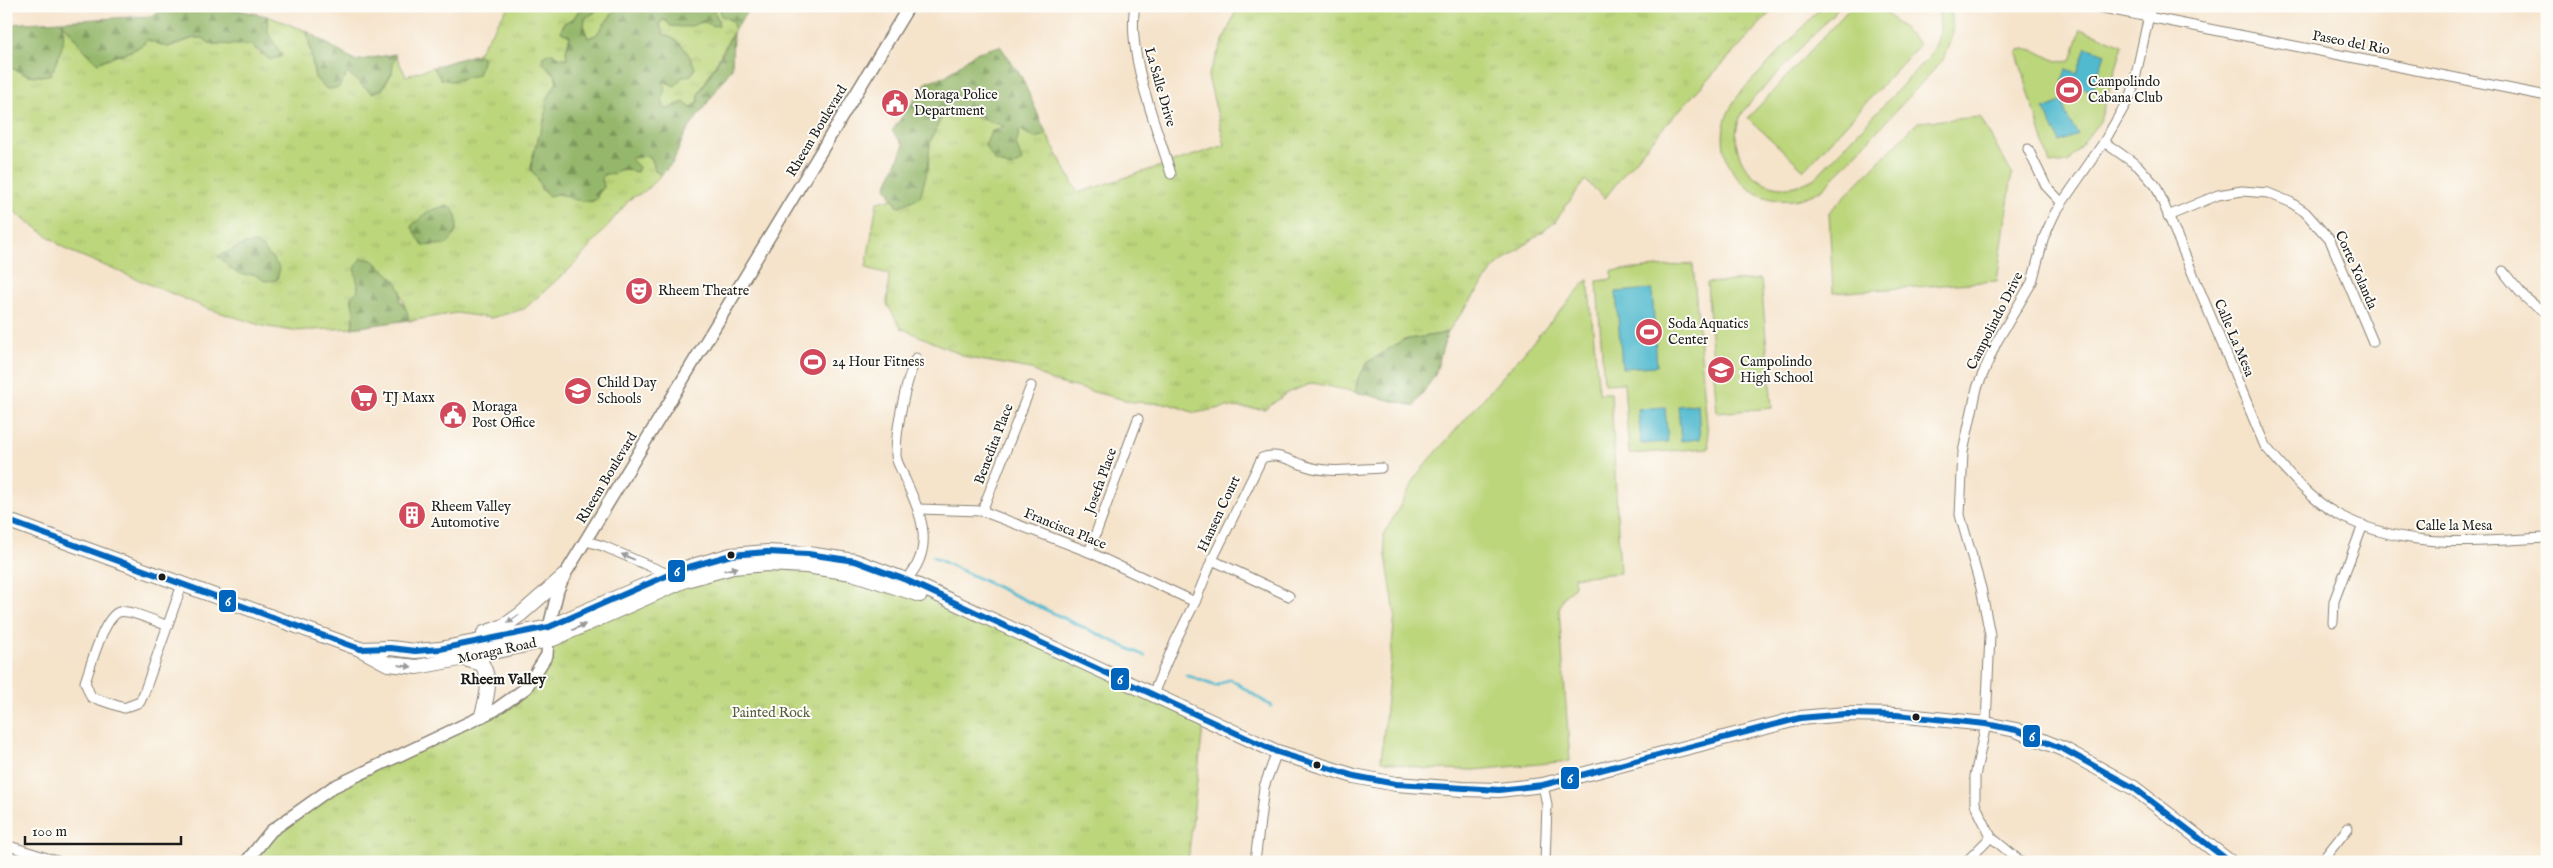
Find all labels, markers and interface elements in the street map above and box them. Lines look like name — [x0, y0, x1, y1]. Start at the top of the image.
street label: Paseo del Rio — [2311, 27, 2392, 59]
street label: La Salle Drive — [1140, 45, 1180, 129]
place label: Campolindo Cabana Club — [2088, 73, 2163, 107]
sports icon: Campolindo Cabana Club — [2054, 75, 2084, 105]
street label: Rheem Boulevard — [783, 81, 852, 180]
place label: Moraga Police Department — [914, 86, 998, 120]
public building icon: Moraga Police Department — [880, 88, 910, 118]
street label: Corte Yolanda — [2331, 228, 2382, 313]
street label: Campolindo Drive — [1963, 268, 2028, 373]
theatre icon: Rheem Theatre — [624, 276, 654, 306]
place label: Rheem Theatre — [658, 282, 750, 300]
street label: Calle La Mesa — [2210, 296, 2259, 380]
place label: Soda Aquatics Center — [1668, 315, 1748, 349]
sports icon: Soda Aquatics Center — [1634, 317, 1664, 347]
sports icon: 24 Hour Fitness — [798, 347, 828, 377]
place label: 24 Hour Fitness — [832, 353, 924, 371]
place label: Campolindo High School — [1740, 353, 1813, 387]
school or university icon: Campolindo High School — [1706, 355, 1736, 385]
place label: Child Day Schools — [597, 374, 657, 408]
school or university icon: Child Day Schools — [563, 376, 593, 406]
supermarket icon: TJ Maxx — [349, 383, 379, 413]
place label: TJ Maxx — [383, 389, 435, 407]
place label: Moraga Post Office — [472, 398, 536, 432]
public building icon: Moraga Post Office — [438, 400, 468, 430]
street label: Benedita Place — [970, 401, 1018, 487]
street label: Rheem Boulevard — [573, 428, 642, 527]
street label: Josefa Place — [1080, 445, 1121, 518]
street label: Hansen Court — [1193, 473, 1245, 555]
place label: Rheem Valley Automotive — [430, 498, 511, 532]
building icon: Rheem Valley Automotive — [397, 500, 427, 530]
street label: Francisca Place — [1021, 504, 1109, 554]
street label: Calle la Mesa — [2416, 517, 2493, 535]
unlabelled marker — [726, 550, 736, 560]
one-way arrow — [621, 552, 635, 560]
line badge: 6 — [667, 559, 686, 583]
text: 6 — [674, 563, 681, 581]
one-way arrow — [723, 564, 739, 572]
unlabelled marker — [157, 572, 167, 582]
line badge: 6 — [218, 589, 237, 613]
text: 6 — [225, 593, 232, 611]
one-way arrow — [507, 614, 520, 624]
one-way arrow — [572, 623, 586, 631]
street label: Moraga Road — [456, 634, 539, 668]
one-way arrow — [397, 662, 413, 670]
line badge: 6 — [1110, 667, 1130, 691]
district label: Rheem Valley — [460, 670, 546, 689]
text: 6 — [1117, 671, 1124, 689]
park label: Painted Rock — [732, 704, 811, 722]
unlabelled marker — [1911, 712, 1921, 722]
line badge: 6 — [2022, 724, 2041, 748]
text: 6 — [2029, 728, 2036, 746]
unlabelled marker — [1312, 760, 1322, 770]
line badge: 6 — [1560, 766, 1580, 790]
text: 6 — [1567, 770, 1574, 788]
scale bar — [25, 813, 181, 845]
text: 100 m — [32, 822, 68, 841]

